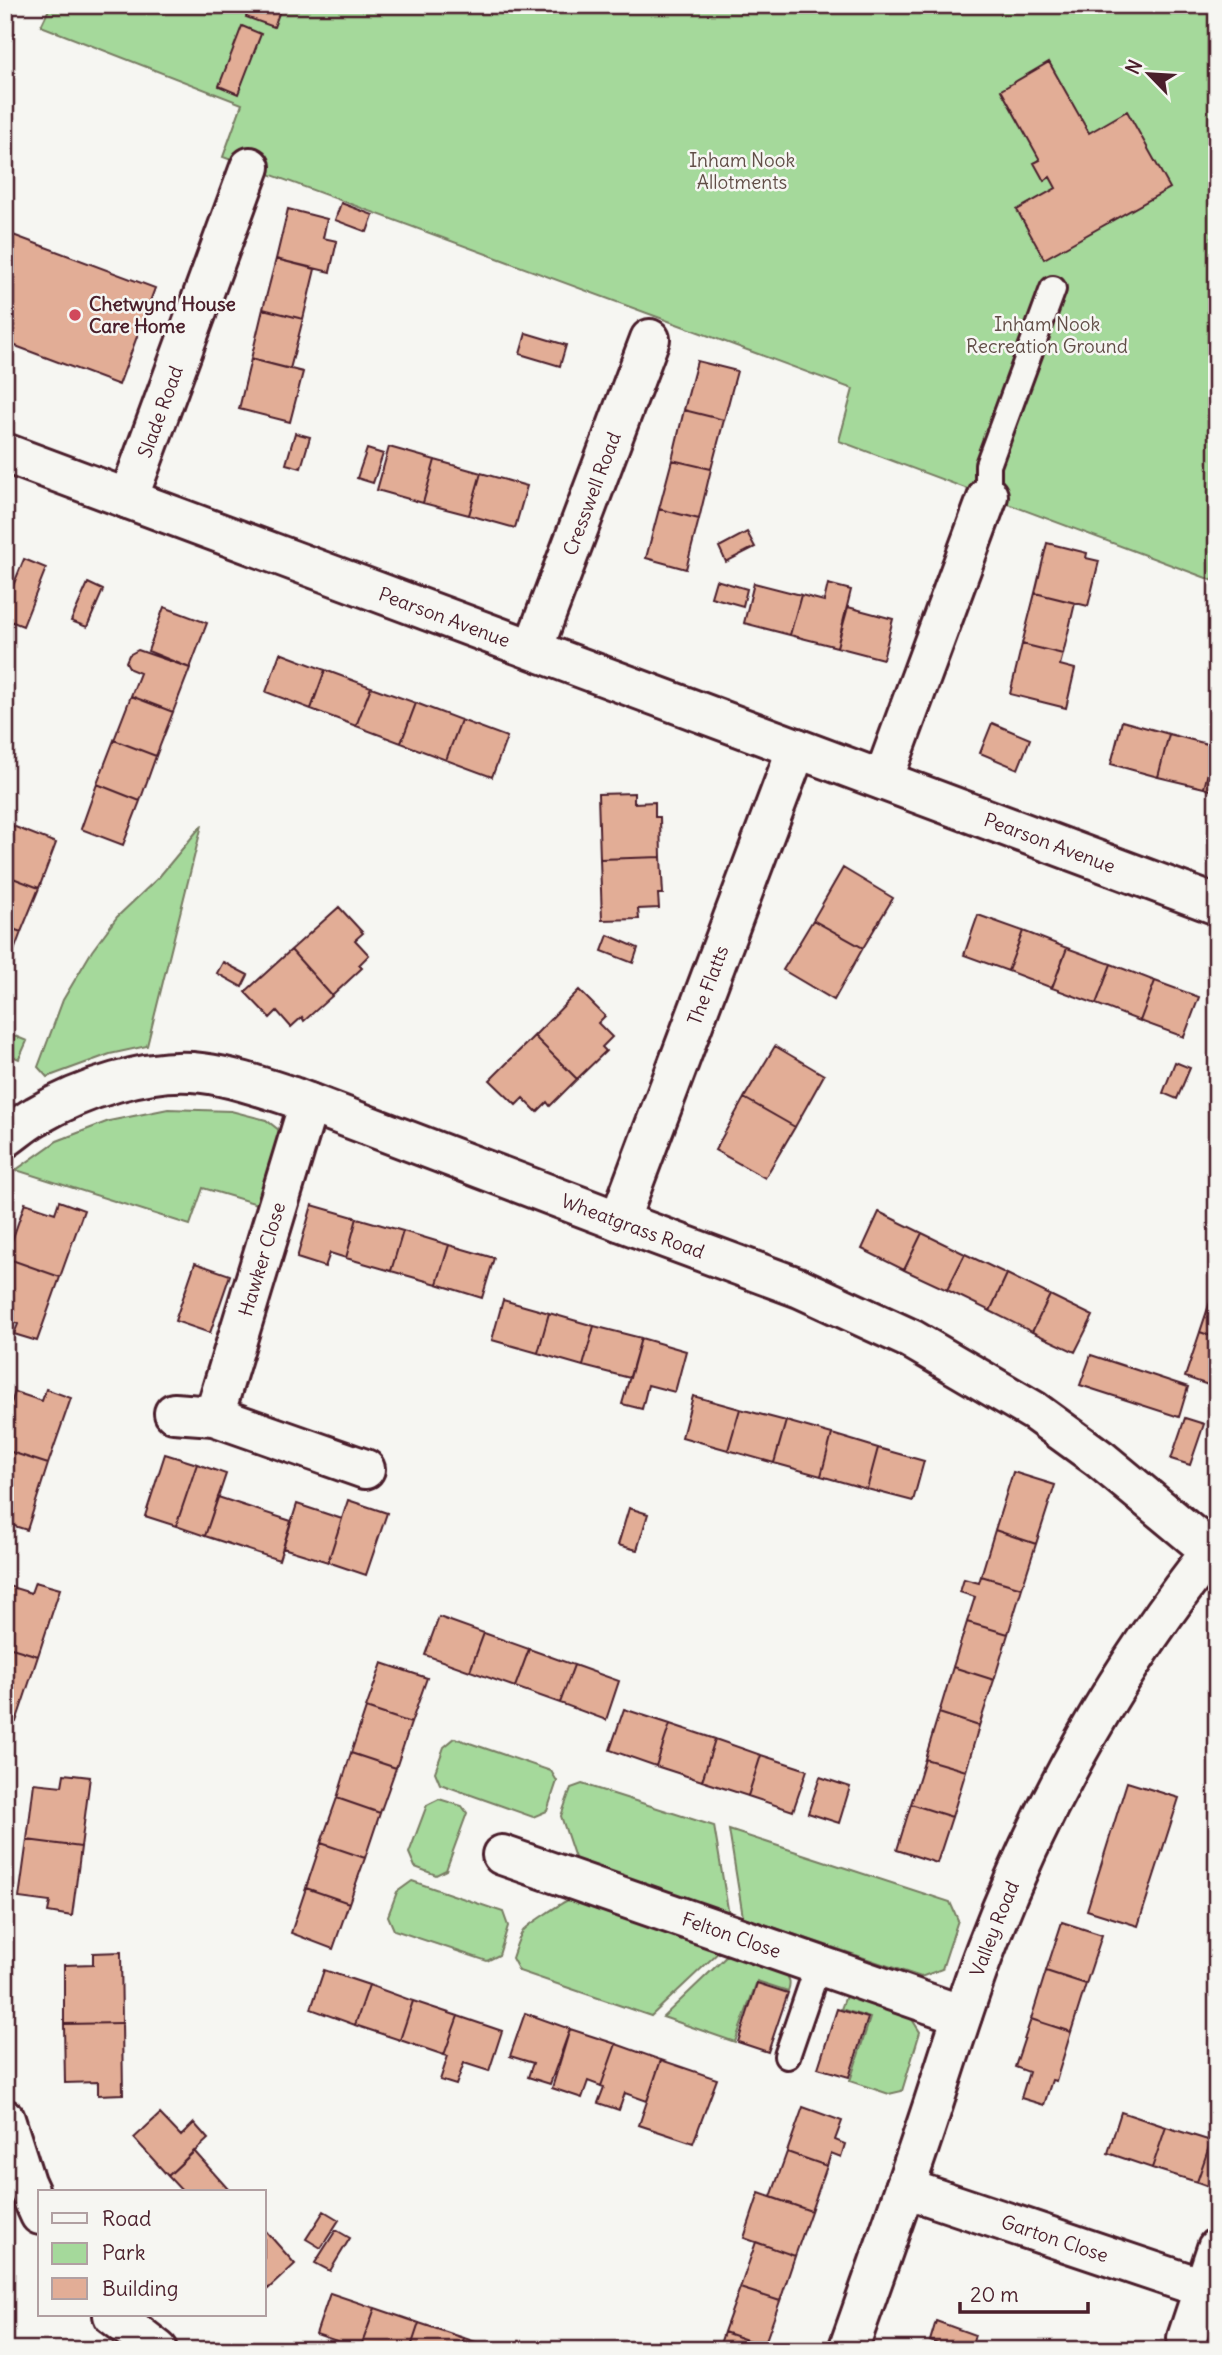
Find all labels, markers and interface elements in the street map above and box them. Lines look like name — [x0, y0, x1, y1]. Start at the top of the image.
north arrow — [1114, 38, 1184, 108]
text: N — [1120, 56, 1147, 78]
park label: Inham Nook Allotments — [689, 148, 795, 194]
place label: Chetwynd House Care Home — [89, 292, 236, 338]
marker: Chetwynd House Care Home — [67, 307, 83, 323]
park label: Inham Nook Recreation Ground — [966, 312, 1128, 358]
street label: Slade Road — [132, 362, 188, 461]
street label: Cresswell Road — [557, 429, 626, 559]
street label: Pearson Avenue — [375, 581, 513, 652]
street label: Pearson Avenue — [981, 807, 1119, 878]
street label: The Flatts — [682, 942, 734, 1028]
street label: Wheatgrass Road — [558, 1188, 708, 1264]
street label: Hawker Close — [233, 1199, 290, 1319]
street label: Valley Road — [965, 1877, 1024, 1980]
street label: Felton Close — [679, 1907, 784, 1963]
legend — [38, 2190, 266, 2316]
text: Road — [102, 2205, 151, 2232]
street label: Garton Close — [998, 2209, 1111, 2267]
text: Park — [102, 2239, 145, 2266]
scale bar — [960, 2271, 1087, 2315]
text: Building — [102, 2275, 178, 2302]
text: 20 m — [970, 2281, 1019, 2308]

